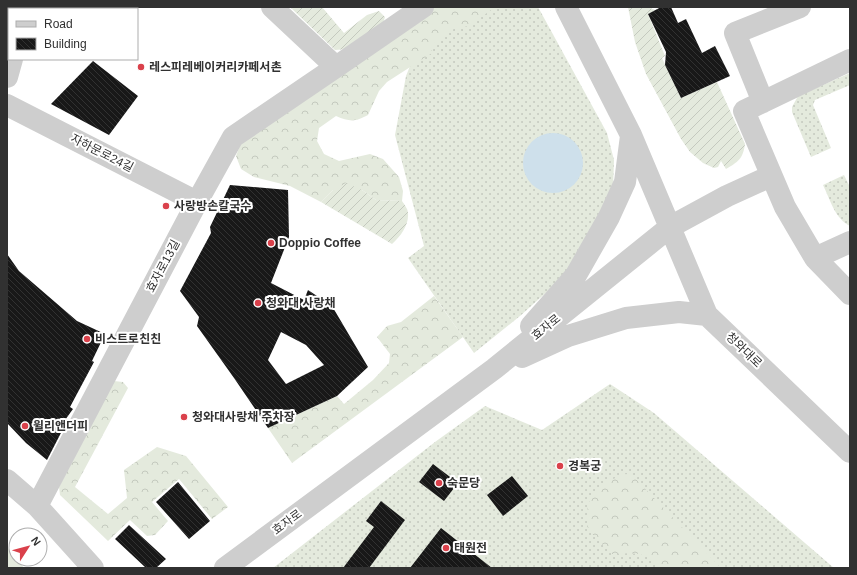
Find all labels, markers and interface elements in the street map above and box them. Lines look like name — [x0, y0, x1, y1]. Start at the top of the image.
legend — [8, 8, 138, 60]
text: Road — [44, 17, 73, 31]
text: Building — [44, 37, 87, 51]
place label: 레스피레베이커리카페서촌 — [149, 60, 281, 74]
marker: 레스피레베이커리카페서촌 — [136, 62, 146, 72]
street label: 자하문로24길 — [68, 131, 136, 175]
place label: 사랑방손칼국수 — [174, 199, 251, 213]
marker: 사랑방손칼국수 — [161, 201, 171, 211]
place label: Doppio Coffee — [279, 236, 361, 250]
street label: 효자로13길 — [143, 237, 183, 295]
marker: Doppio Coffee — [266, 238, 276, 248]
place label: 청와대 사랑채 — [266, 296, 336, 310]
marker: 청와대 사랑채 — [253, 298, 263, 308]
street label: 효자로 — [529, 311, 563, 343]
street label: 청와대로 — [723, 330, 765, 370]
place label: 비스트로친친 — [95, 332, 161, 346]
marker: 비스트로친친 — [82, 334, 92, 344]
place label: 청와대사랑채 주차장 — [192, 410, 295, 424]
marker: 청와대사랑채 주차장 — [179, 412, 189, 422]
place label: 윌리앤더피 — [33, 419, 88, 433]
marker: 윌리앤더피 — [20, 421, 30, 431]
place label: 경복궁 — [568, 459, 601, 473]
marker: 경복궁 — [555, 461, 565, 471]
place label: 숙문당 — [447, 476, 480, 490]
marker: 숙문당 — [434, 478, 444, 488]
street label: 효자로 — [269, 507, 305, 537]
north arrow — [8, 527, 48, 567]
text: N — [29, 534, 43, 548]
place label: 태원전 — [454, 541, 487, 555]
marker: 태원전 — [441, 543, 451, 553]

